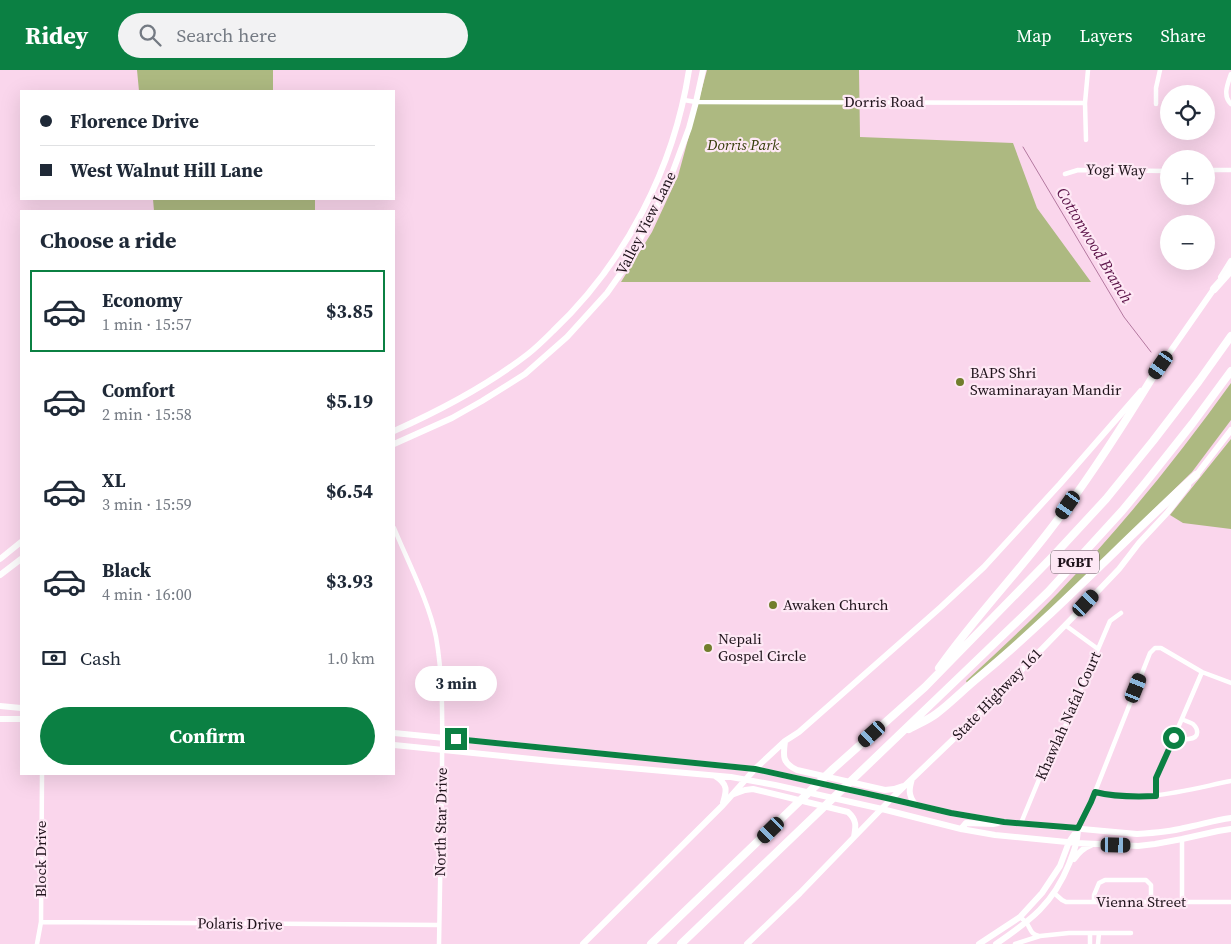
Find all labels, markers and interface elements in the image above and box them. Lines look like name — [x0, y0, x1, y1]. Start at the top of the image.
search box — [118, 13, 468, 58]
text: Ridey — [25, 19, 88, 52]
icon: search — [136, 21, 164, 49]
text: Search here — [176, 22, 277, 48]
text: Map — [1016, 23, 1051, 48]
text: Layers — [1079, 23, 1132, 48]
text: Share — [1160, 23, 1206, 48]
map controls — [1160, 85, 1215, 270]
button: locate — [1160, 85, 1215, 140]
street label: Dorris Road — [844, 91, 925, 112]
text: Florence Drive — [70, 108, 199, 134]
park label: Dorris Park — [706, 134, 780, 155]
button: + — [1160, 150, 1215, 205]
text: West Walnut Hill Lane — [70, 157, 263, 183]
street label: Yogi Way — [1086, 158, 1147, 181]
street label: Valley View Lane — [610, 167, 681, 278]
water label: Cottonwood Branch — [1052, 183, 1138, 307]
button: − — [1160, 215, 1215, 270]
text: Choose a ride — [40, 225, 177, 255]
text: Economy — [102, 287, 183, 313]
icon: car — [42, 289, 87, 334]
text: $3.85 — [326, 298, 373, 324]
text: 1 min · 15:57 — [102, 313, 192, 335]
car — [1146, 348, 1175, 382]
place label: BAPS Shri Swaminarayan Mandir — [970, 362, 1122, 400]
marker: BAPS Shri Swaminarayan Mandir — [954, 376, 966, 388]
text: Comfort — [102, 377, 175, 403]
icon: car — [42, 379, 87, 424]
text: $5.19 — [326, 388, 373, 414]
text: 2 min · 15:58 — [102, 403, 192, 425]
text: XL — [102, 467, 125, 493]
icon: car — [42, 469, 87, 514]
text: $6.54 — [326, 478, 373, 504]
car — [1053, 488, 1082, 522]
text: 3 min · 15:59 — [102, 493, 192, 515]
road number: PGBT — [1051, 551, 1099, 574]
text: Black — [102, 557, 151, 583]
icon: car — [42, 559, 87, 604]
text: $3.93 — [326, 568, 373, 594]
text: 4 min · 16:00 — [102, 583, 192, 605]
car — [1070, 587, 1101, 619]
place label: Awaken Church — [783, 594, 889, 615]
marker: Awaken Church — [767, 599, 779, 611]
place label: Nepali Gospel Circle — [718, 628, 807, 666]
marker: Nepali Gospel Circle — [702, 642, 714, 654]
street label: State Highway 161 — [947, 643, 1046, 744]
icon: cash — [40, 644, 68, 672]
text: Cash — [80, 645, 121, 671]
text: 1.0 km — [327, 647, 375, 669]
street label: Khawlah Nafal Court — [1030, 648, 1105, 784]
callout: 3 min — [415, 666, 497, 702]
car — [1123, 671, 1148, 705]
text: 3 min — [435, 672, 477, 694]
button: Confirm — [40, 707, 375, 765]
car — [855, 718, 888, 750]
route start — [1163, 727, 1185, 749]
route end — [445, 728, 467, 750]
street label: North Star Drive — [429, 767, 452, 877]
car — [754, 814, 787, 846]
street label: Block Drive — [30, 820, 51, 898]
car — [1100, 837, 1131, 853]
street label: Vienna Street — [1096, 891, 1186, 912]
street label: Polaris Drive — [197, 912, 283, 935]

